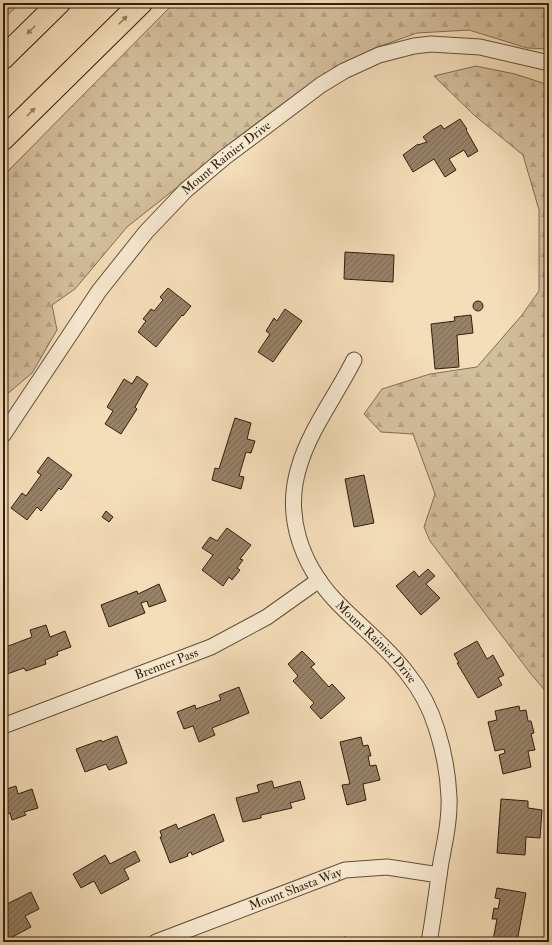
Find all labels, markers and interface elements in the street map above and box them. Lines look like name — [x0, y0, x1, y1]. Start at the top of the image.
one-way arrow — [118, 15, 128, 25]
one-way arrow — [26, 25, 36, 35]
one-way arrow — [26, 107, 36, 117]
street label: Mount Rainier Drive — [178, 117, 275, 198]
street label: Mount Rainier Drive — [332, 597, 421, 687]
street label: Brenner Pass — [133, 644, 201, 683]
street label: Mount Shasta Way — [247, 864, 345, 914]

